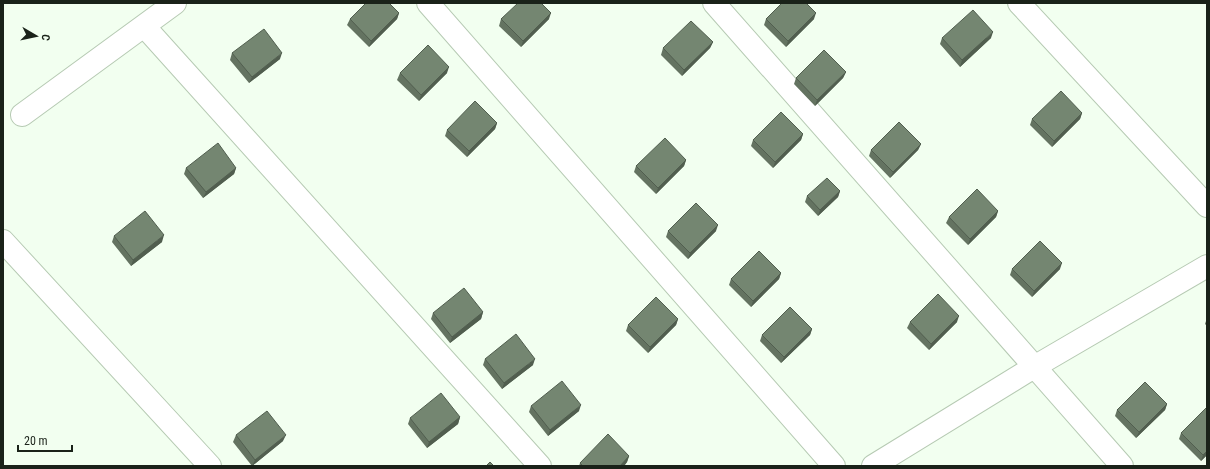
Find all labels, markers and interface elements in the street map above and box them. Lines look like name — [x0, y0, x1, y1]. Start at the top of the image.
north arrow — [16, 16, 56, 56]
text: С — [38, 33, 52, 42]
scale bar — [18, 427, 72, 453]
text: 20 m — [24, 434, 48, 448]

